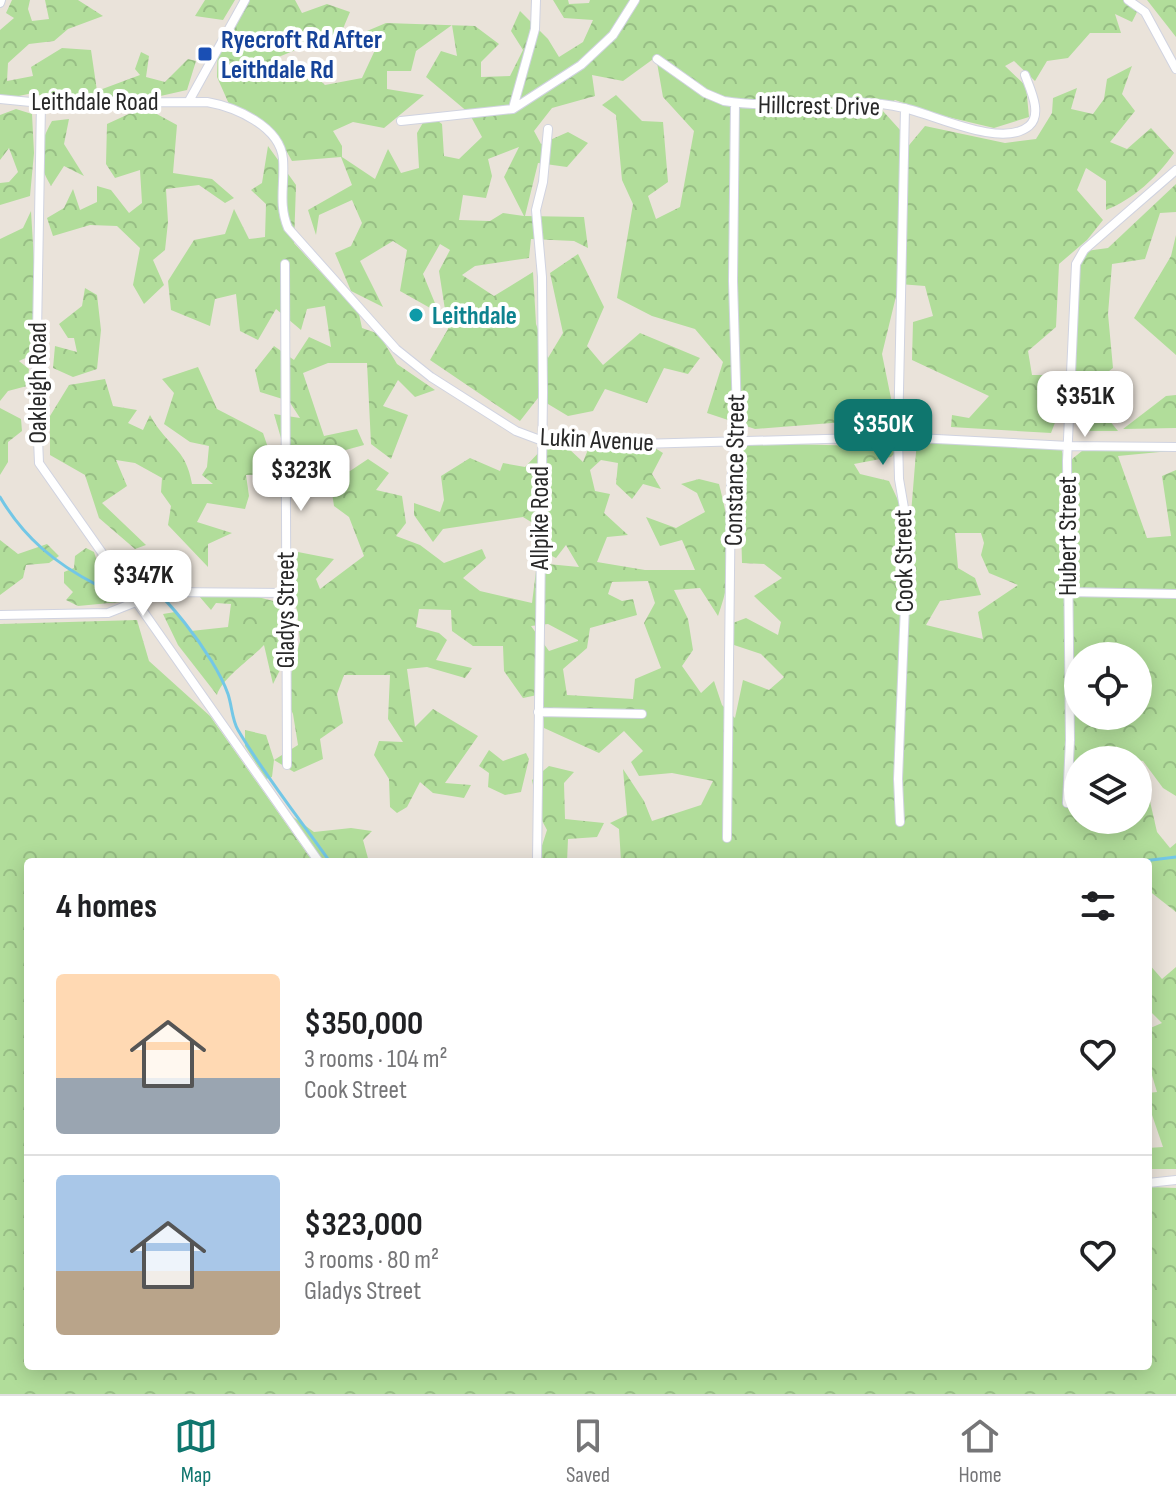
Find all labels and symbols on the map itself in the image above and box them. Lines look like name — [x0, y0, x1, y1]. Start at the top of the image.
place label: Ryecroft Rd After Leithdale Rd — [221, 25, 382, 86]
marker: Ryecroft Rd After Leithdale Rd — [196, 45, 214, 63]
street label: Leithdale Road — [31, 87, 159, 118]
street label: Hillcrest Drive — [758, 90, 880, 123]
place label: Leithdale — [432, 301, 517, 332]
marker: Leithdale — [407, 306, 425, 324]
street label: Oakleigh Road — [23, 322, 54, 444]
pin: $351K — [1029, 371, 1141, 439]
street label: Constance Street — [719, 394, 752, 546]
pin: $350K — [827, 399, 939, 467]
street label: Lukin Avenue — [539, 422, 655, 459]
pin: $323K — [245, 445, 357, 513]
street label: Allpike Road — [525, 466, 556, 571]
street label: Hubert Street — [1053, 476, 1084, 596]
street label: Cook Street — [888, 509, 921, 613]
pin: $347K — [87, 550, 199, 618]
street label: Gladys Street — [271, 551, 302, 669]

